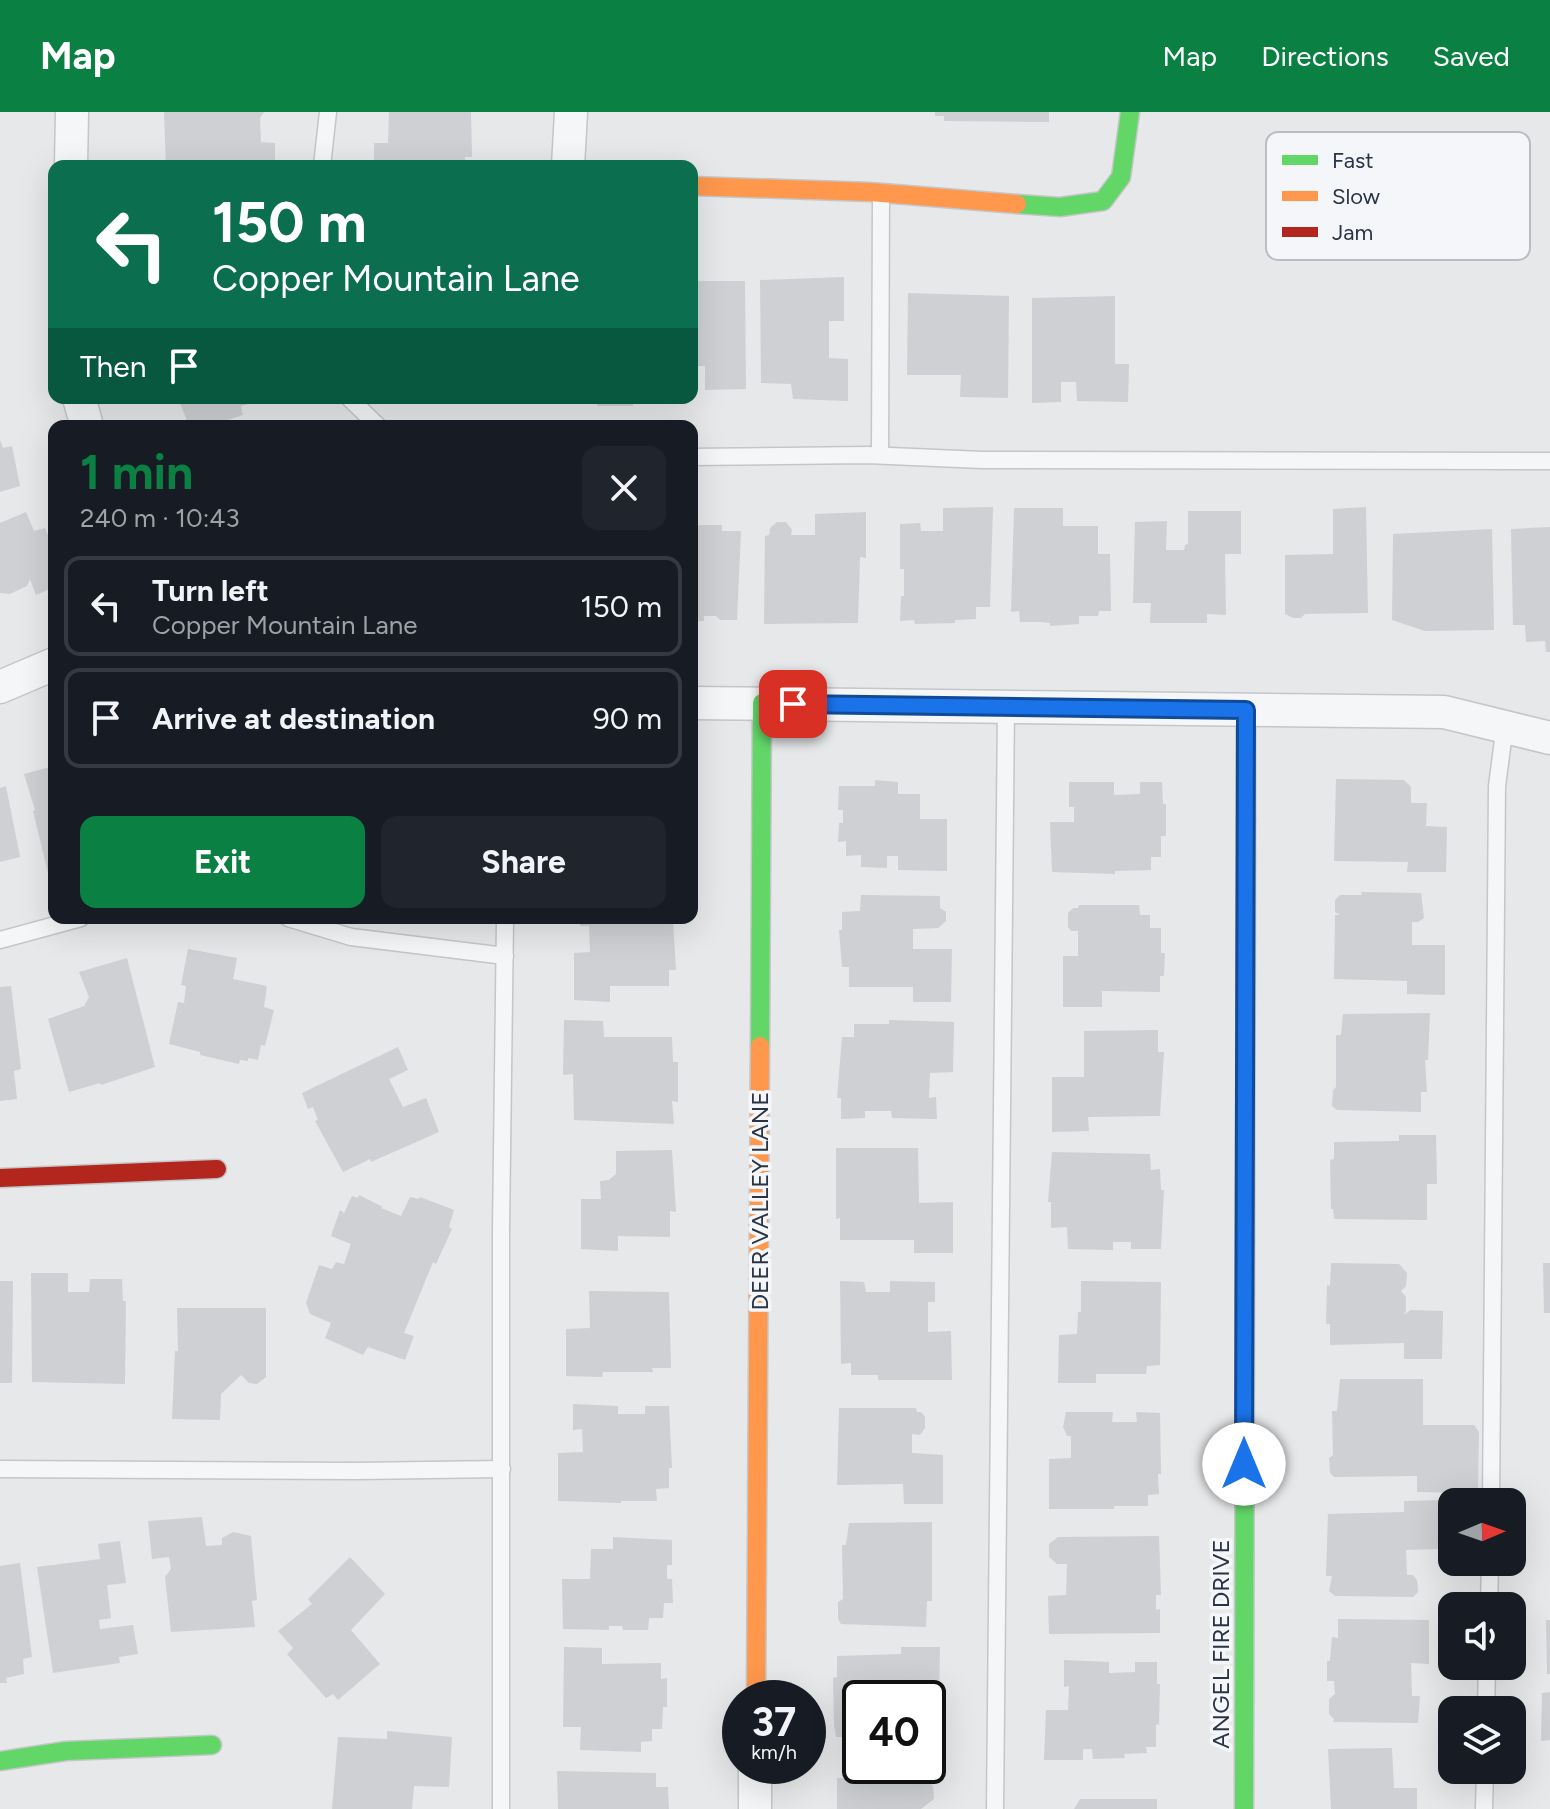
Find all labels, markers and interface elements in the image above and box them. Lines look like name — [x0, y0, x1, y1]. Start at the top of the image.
text: Map — [40, 33, 116, 79]
text: Map — [1163, 39, 1217, 73]
text: Directions — [1261, 39, 1389, 73]
text: Saved — [1433, 39, 1510, 73]
legend — [1266, 132, 1530, 260]
text: Fast — [1332, 147, 1374, 174]
text: Slow — [1332, 183, 1381, 210]
text: 150 m — [212, 189, 367, 256]
icon: left — [80, 192, 184, 296]
text: Jam — [1332, 219, 1373, 246]
text: Copper Mountain Lane — [212, 257, 580, 300]
icon: arrive — [162, 344, 206, 388]
text: Then — [80, 348, 146, 385]
text: 1 min — [80, 443, 193, 501]
button: close — [582, 446, 666, 530]
text: 240 m · 10:43 — [80, 502, 240, 534]
text: Turn left — [152, 572, 269, 609]
icon: left — [84, 584, 128, 628]
text: 150 m — [580, 588, 662, 625]
text: Copper Mountain Lane — [152, 609, 418, 641]
pin — [759, 670, 827, 738]
icon: arrive — [771, 682, 815, 726]
icon: arrive — [84, 696, 128, 740]
text: Arrive at destination — [152, 700, 435, 737]
text: 90 m — [593, 700, 662, 737]
button: Exit — [80, 816, 365, 908]
button: Share — [381, 816, 666, 908]
street label: DEER VALLEY LANE — [745, 1092, 774, 1310]
position arrow — [1202, 1422, 1286, 1506]
north arrow — [1438, 1488, 1526, 1576]
map controls — [1438, 1488, 1526, 1784]
street label: ANGEL FIRE DRIVE — [1206, 1539, 1235, 1749]
button: sound — [1438, 1592, 1526, 1680]
speed limit sign: 40 — [842, 1680, 946, 1784]
button: layers — [1438, 1696, 1526, 1784]
text: 37 — [752, 1698, 796, 1746]
text: km/h — [751, 1740, 797, 1764]

